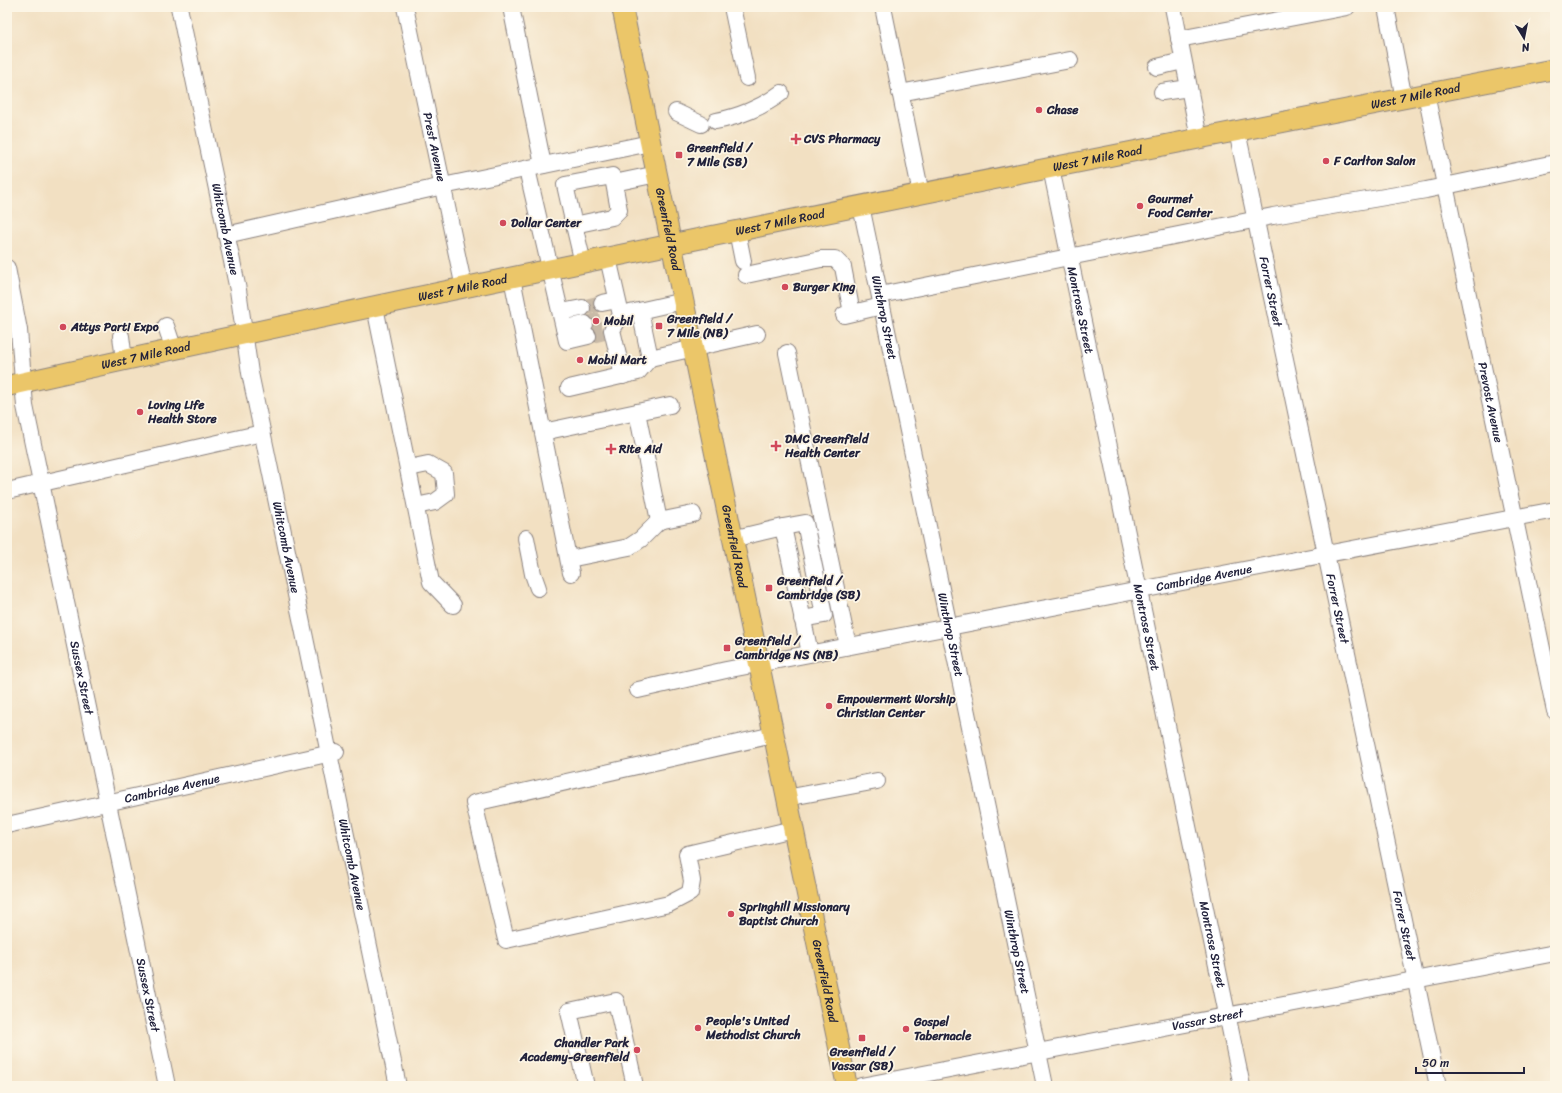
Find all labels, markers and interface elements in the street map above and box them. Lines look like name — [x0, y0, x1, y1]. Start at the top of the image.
north arrow — [1504, 18, 1544, 58]
text: N — [1520, 37, 1532, 57]
street label: West 7 Mile Road — [1369, 76, 1464, 116]
place label: Chase — [1046, 99, 1079, 121]
marker: Chase — [1034, 105, 1044, 115]
street label: Prest Avenue — [416, 110, 452, 184]
place label: CVS Pharmacy — [803, 128, 881, 150]
marker: CVS Pharmacy — [791, 134, 801, 144]
place label: Greenfield / 7 Mile (SB) — [686, 137, 754, 173]
street label: West 7 Mile Road — [1051, 139, 1146, 178]
marker: Greenfield / 7 Mile (SB) — [674, 150, 684, 160]
place label: F Carlton Salon — [1333, 150, 1416, 172]
marker: F Carlton Salon — [1321, 156, 1331, 166]
street label: Whitcomb Avenue — [205, 181, 246, 277]
street label: Greenfield Road — [649, 186, 688, 274]
place label: Gourmet Food Center — [1147, 188, 1213, 224]
marker: Gourmet Food Center — [1135, 201, 1145, 211]
street label: West 7 Mile Road — [733, 202, 828, 242]
place label: Dollar Center — [511, 212, 582, 234]
marker: Dollar Center — [498, 218, 508, 228]
street label: Forrer Street — [1253, 254, 1289, 330]
street label: Montrose Street — [1061, 264, 1100, 355]
street label: West 7 Mile Road — [416, 267, 511, 308]
street label: Winthrop Street — [865, 273, 904, 362]
place label: Burger King — [793, 276, 856, 298]
marker: Burger King — [780, 282, 790, 292]
place label: Greenfield / 7 Mile (NB) — [666, 308, 734, 344]
place label: Mobil — [603, 310, 634, 332]
place label: Attys Parti Expo — [70, 316, 159, 338]
marker: Mobil — [591, 316, 601, 326]
marker: Greenfield / 7 Mile (NB) — [654, 321, 664, 331]
marker: Attys Parti Expo — [58, 322, 68, 332]
street label: West 7 Mile Road — [99, 335, 194, 376]
place label: Mobil Mart — [587, 349, 648, 371]
marker: Mobil Mart — [575, 355, 585, 365]
street label: Prevost Avenue — [1471, 360, 1510, 445]
place label: Loving Life Health Store — [147, 394, 218, 430]
marker: Loving Life Health Store — [135, 407, 145, 417]
place label: DMC Greenfield Health Center — [784, 428, 870, 464]
place label: Rite Aid — [618, 438, 663, 460]
marker: DMC Greenfield Health Center — [770, 440, 782, 452]
marker: Rite Aid — [606, 444, 616, 454]
street label: Whitcomb Avenue — [266, 499, 306, 595]
street label: Greenfield Road — [715, 503, 754, 591]
street label: Cambridge Avenue — [1154, 558, 1254, 598]
place label: Greenfield / Cambridge (SB) — [776, 570, 860, 606]
street label: Forrer Street — [1319, 571, 1356, 647]
street label: Montrose Street — [1127, 582, 1166, 673]
marker: Greenfield / Cambridge (SB) — [764, 583, 774, 593]
street label: Winthrop Street — [931, 591, 970, 679]
place label: Greenfield / Cambridge NS (NB) — [734, 630, 838, 666]
street label: Sussex Street — [63, 639, 100, 718]
marker: Greenfield / Cambridge NS (NB) — [722, 643, 732, 653]
place label: Empowerment Worship Christian Center — [836, 688, 956, 724]
marker: Empowerment Worship Christian Center — [824, 701, 834, 711]
street label: Cambridge Avenue — [122, 767, 222, 810]
street label: Whitcomb Avenue — [332, 817, 372, 913]
street label: Forrer Street — [1386, 888, 1423, 964]
place label: Springhill Missionary Baptist Church — [738, 896, 851, 932]
street label: Montrose Street — [1193, 899, 1232, 990]
street label: Winthrop Street — [997, 908, 1036, 996]
marker: Springhill Missionary Baptist Church — [726, 909, 736, 919]
street label: Greenfield Road — [806, 937, 845, 1025]
street label: Sussex Street — [130, 956, 167, 1035]
street label: Vassar Street — [1170, 1002, 1246, 1037]
place label: People's United Methodist Church — [705, 1010, 801, 1046]
place label: Gospel Tabernacle — [913, 1011, 972, 1047]
marker: People's United Methodist Church — [693, 1023, 703, 1033]
marker: Gospel Tabernacle — [901, 1024, 911, 1034]
place label: Chandler Park Academy-Greenfield — [519, 1032, 631, 1068]
marker: Greenfield / Vassar (SB) — [857, 1033, 867, 1043]
place label: Greenfield / Vassar (SB) — [829, 1041, 896, 1077]
marker: Chandler Park Academy-Greenfield — [632, 1045, 642, 1055]
scale bar — [1416, 1049, 1524, 1075]
text: 50 m — [1422, 1052, 1449, 1074]

